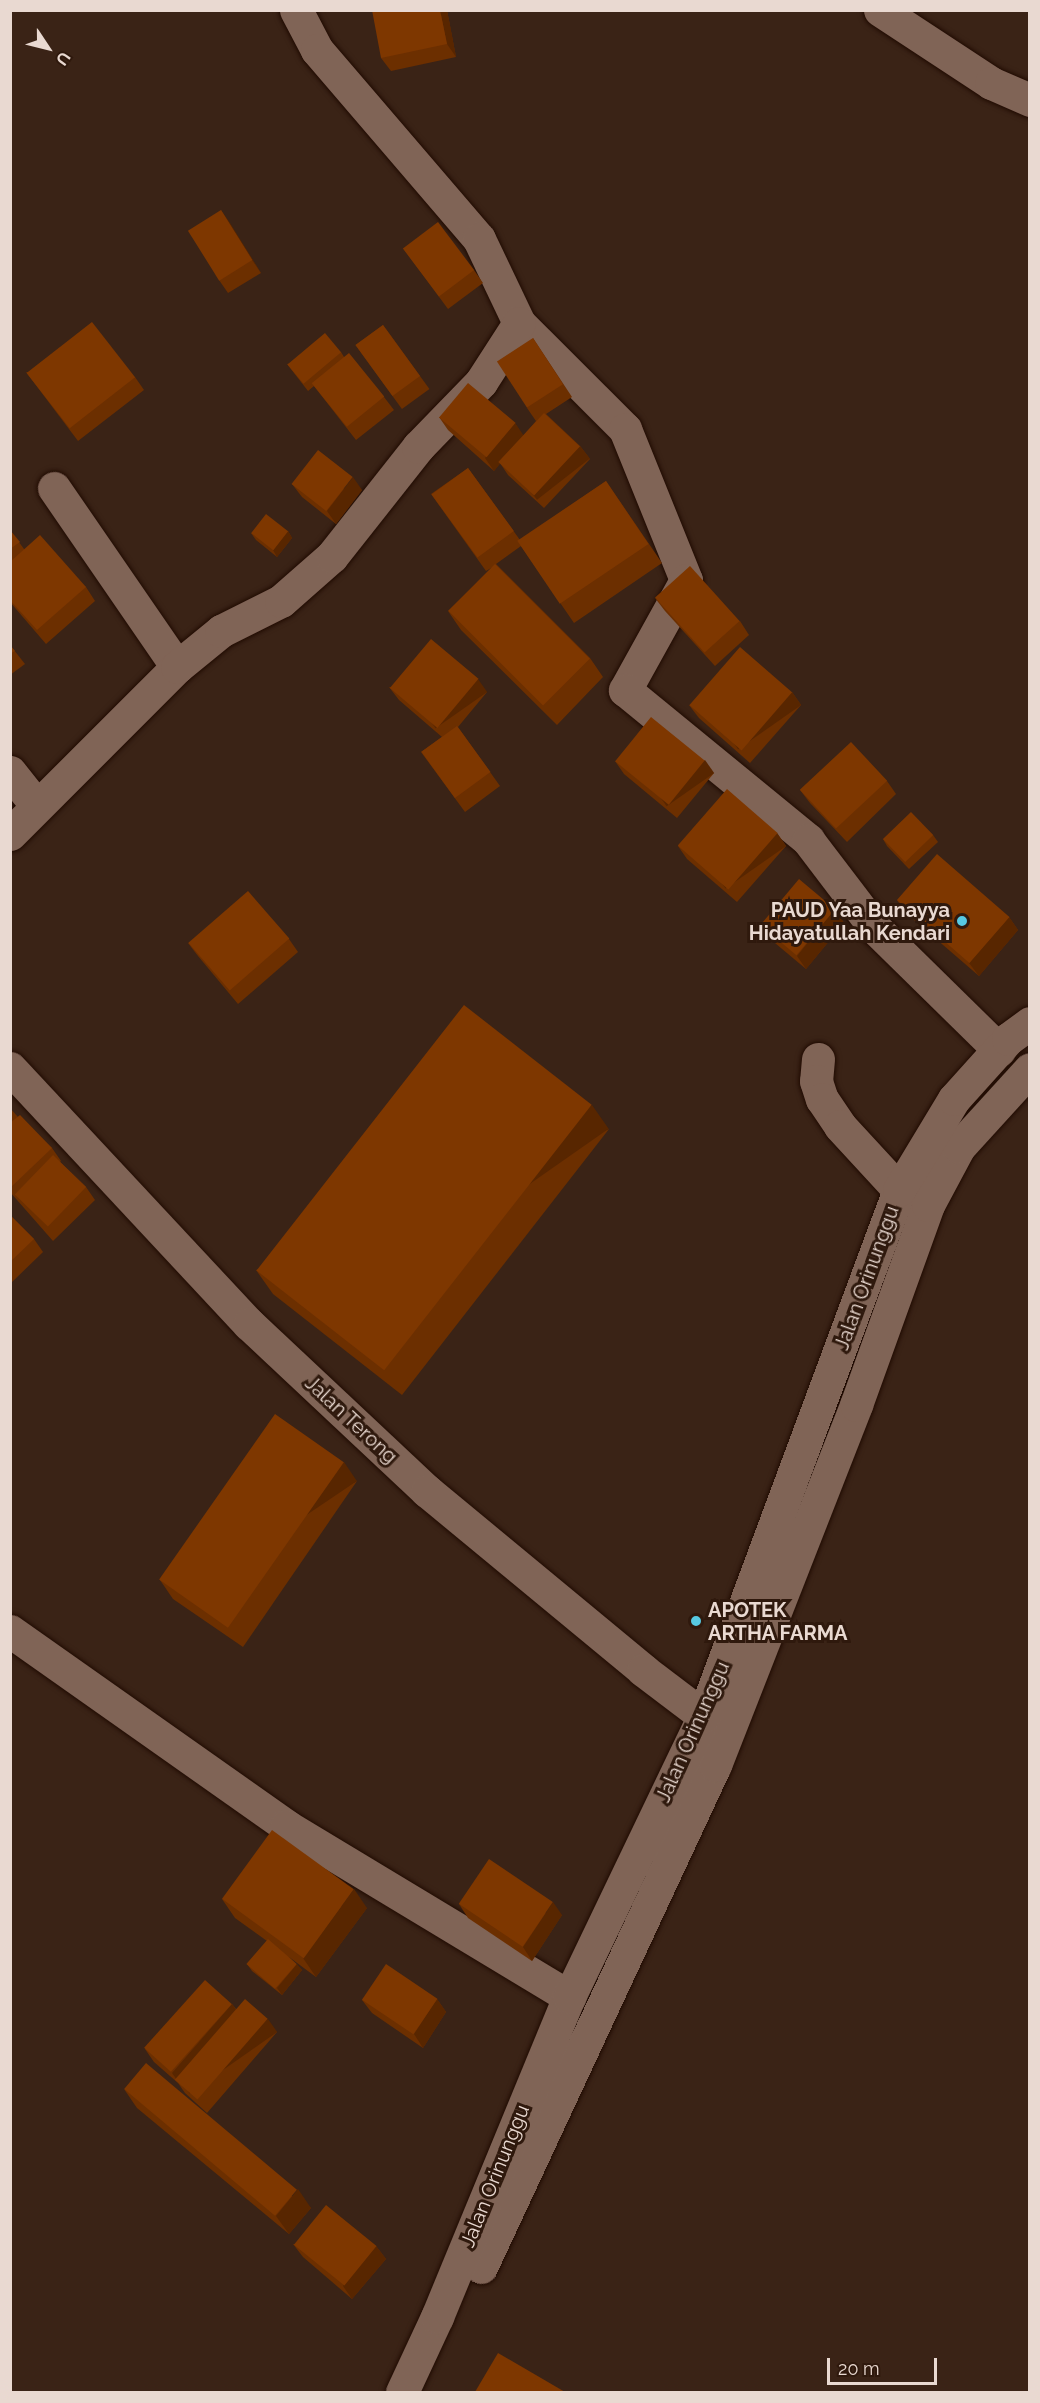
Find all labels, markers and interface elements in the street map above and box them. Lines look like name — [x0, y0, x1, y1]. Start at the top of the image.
north arrow — [18, 18, 78, 78]
text: U — [52, 48, 74, 69]
place label: PAUD Yaa Bunayya Hidayatullah Kendari — [749, 898, 950, 945]
marker: PAUD Yaa Bunayya Hidayatullah Kendari — [955, 914, 969, 928]
street label: Jalan Orinunggu — [830, 1203, 904, 1353]
street label: Jalan Terong — [300, 1371, 402, 1469]
place label: APOTEK ARTHA FARMA — [708, 1598, 848, 1645]
marker: APOTEK ARTHA FARMA — [689, 1614, 703, 1628]
street label: Jalan Orinunggu — [651, 1658, 735, 1806]
street label: Jalan Orinunggu — [455, 2101, 535, 2251]
scale bar — [830, 2346, 940, 2384]
text: 20 m — [838, 2358, 880, 2379]

